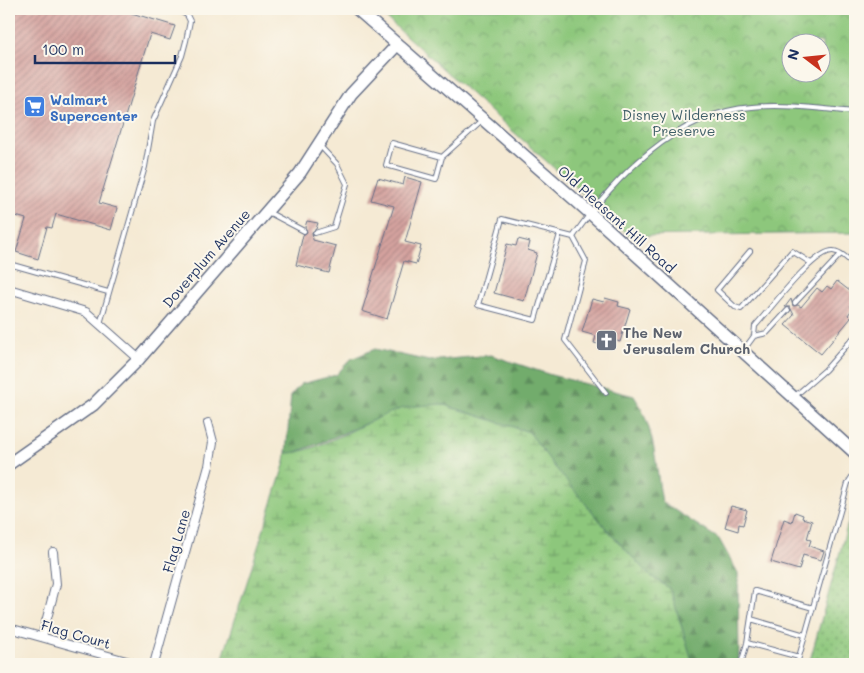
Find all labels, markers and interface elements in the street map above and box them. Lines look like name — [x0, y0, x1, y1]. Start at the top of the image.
scale bar — [35, 32, 175, 64]
north arrow — [782, 32, 832, 82]
text: 100 m — [42, 39, 84, 59]
text: N — [782, 47, 804, 62]
place label: Walmart Supercenter — [50, 90, 138, 125]
supermarket icon: Walmart Supercenter — [22, 95, 46, 119]
park label: Disney Wilderness Preserve — [622, 105, 746, 140]
street label: Old Pleasant Hill Road — [554, 161, 680, 277]
street label: Doverplum Avenue — [158, 205, 254, 311]
place label: The New Jerusalem Church — [623, 323, 750, 358]
church icon: The New Jerusalem Church — [595, 328, 619, 352]
street label: Flag Lane — [158, 507, 194, 575]
street label: Flag Court — [39, 615, 113, 653]

